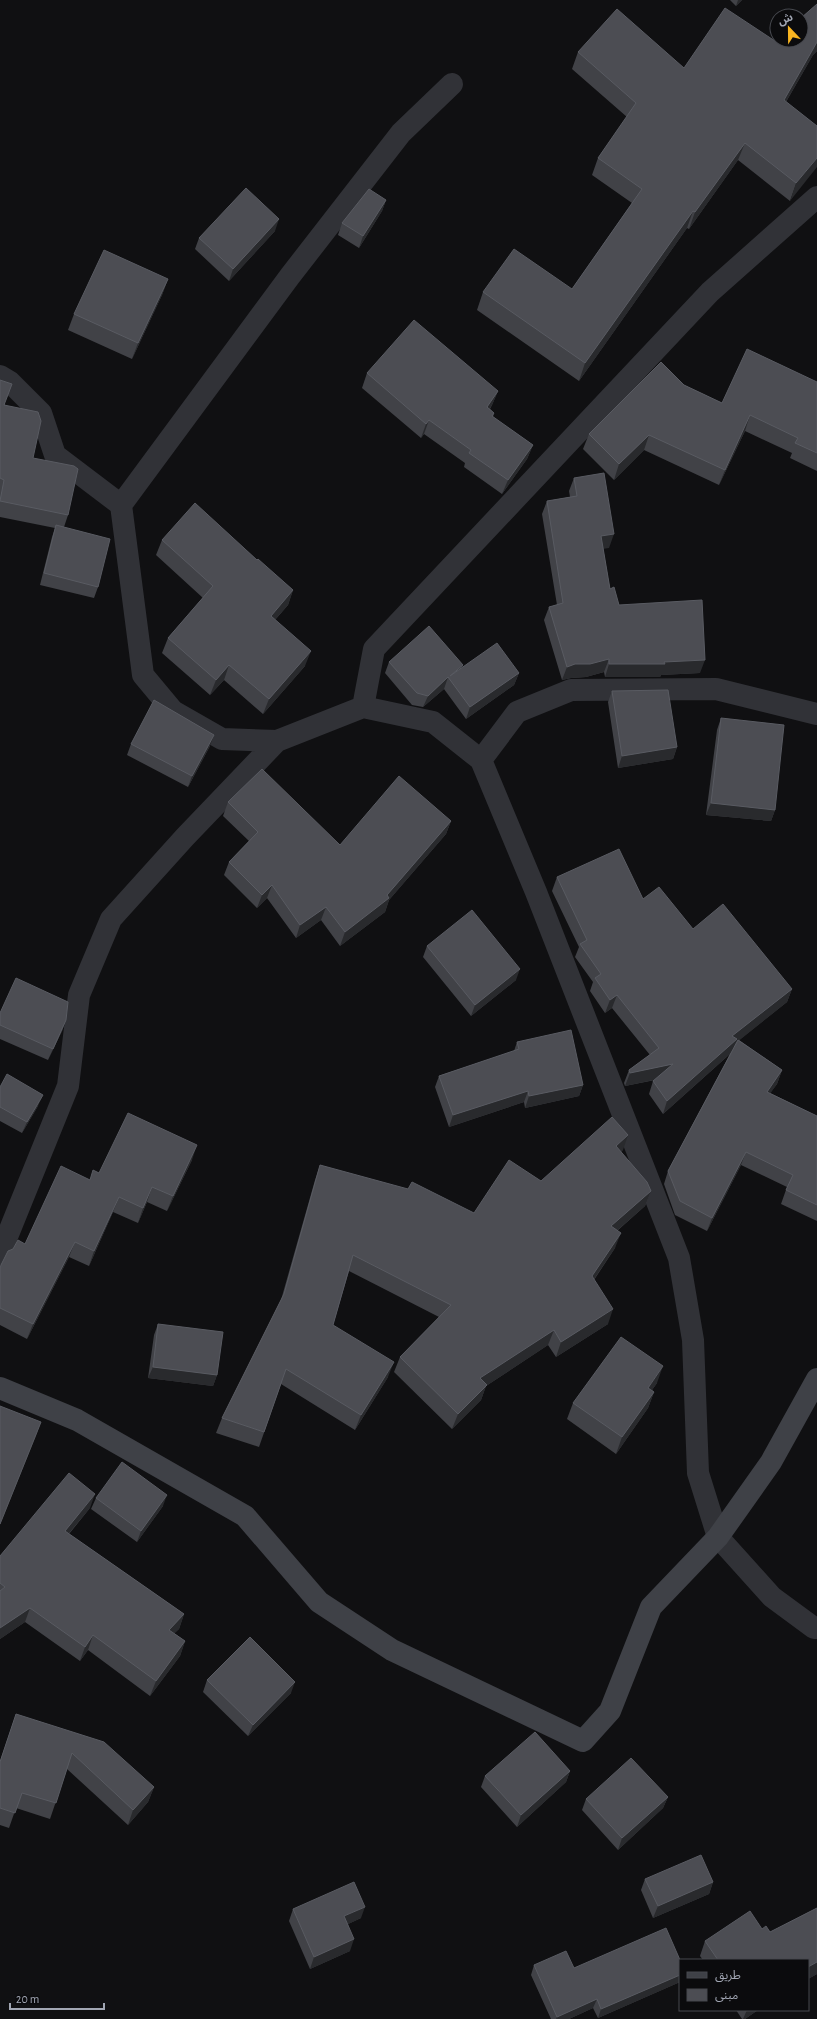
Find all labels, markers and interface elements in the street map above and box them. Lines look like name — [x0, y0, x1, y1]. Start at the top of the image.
north arrow — [769, 8, 809, 48]
text: ش — [776, 11, 795, 28]
legend — [679, 1959, 809, 2011]
text: طريق — [715, 1969, 741, 1983]
scale bar — [10, 1985, 104, 2011]
text: مبنى — [715, 1989, 738, 2002]
text: 20 m — [16, 1993, 39, 2005]

